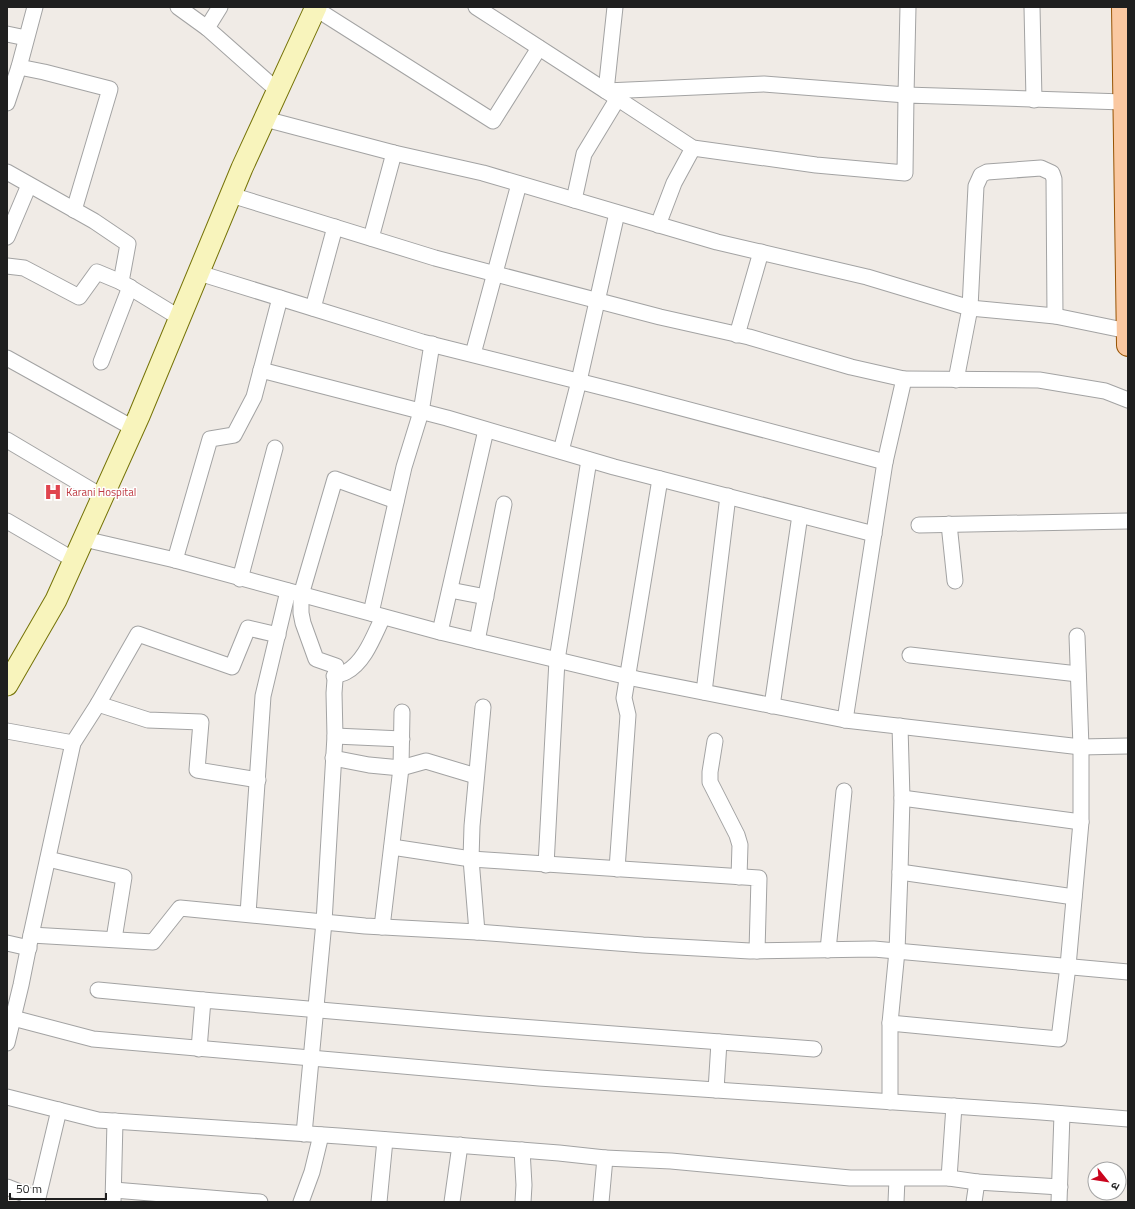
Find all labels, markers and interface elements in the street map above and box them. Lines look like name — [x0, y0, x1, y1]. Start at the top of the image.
hospital icon: Karani Hospital — [43, 482, 63, 502]
place label: Karani Hospital — [66, 484, 136, 500]
north arrow — [1087, 1161, 1127, 1201]
scale bar — [10, 1175, 106, 1201]
text: 50 m — [16, 1179, 42, 1198]
text: उ — [1107, 1179, 1124, 1193]

